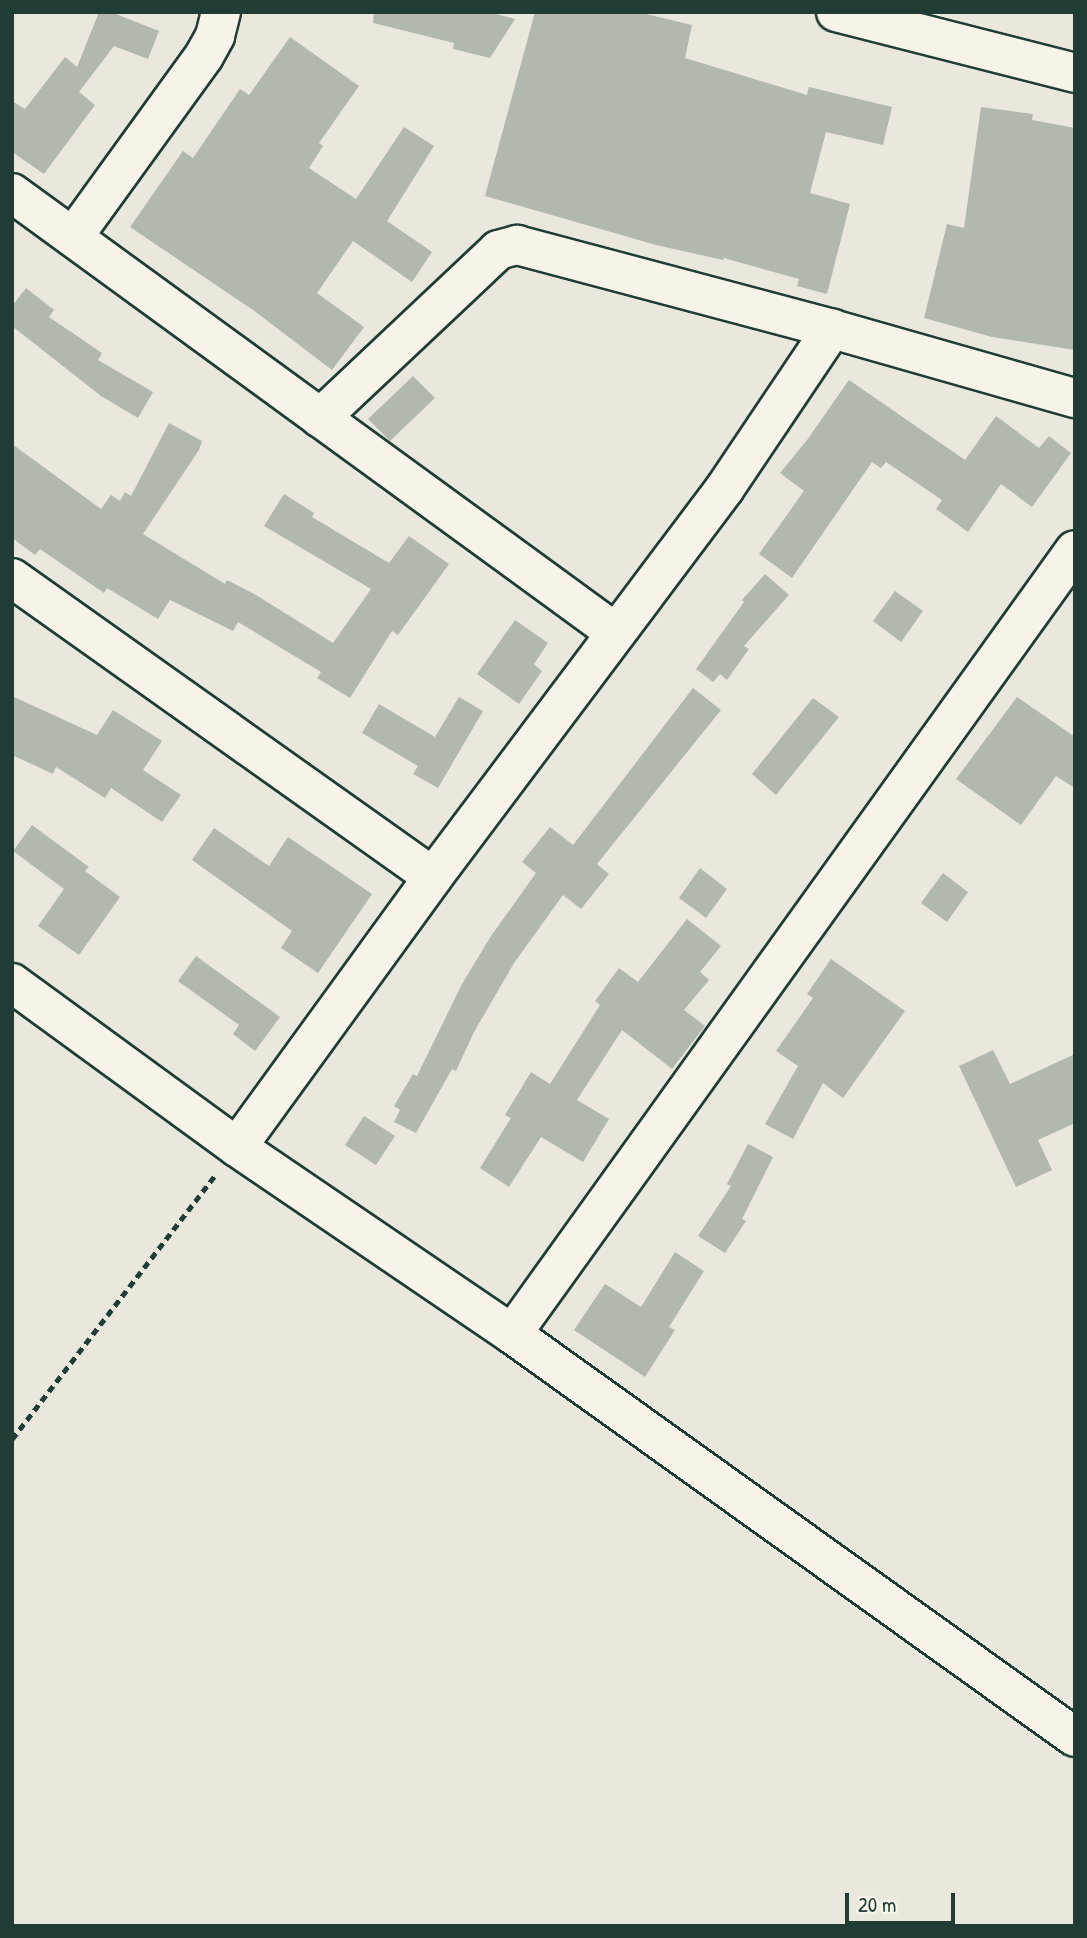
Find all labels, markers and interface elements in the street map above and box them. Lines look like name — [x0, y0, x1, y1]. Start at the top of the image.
scale bar — [849, 1878, 959, 1922]
text: 20 m — [858, 1890, 896, 1919]

